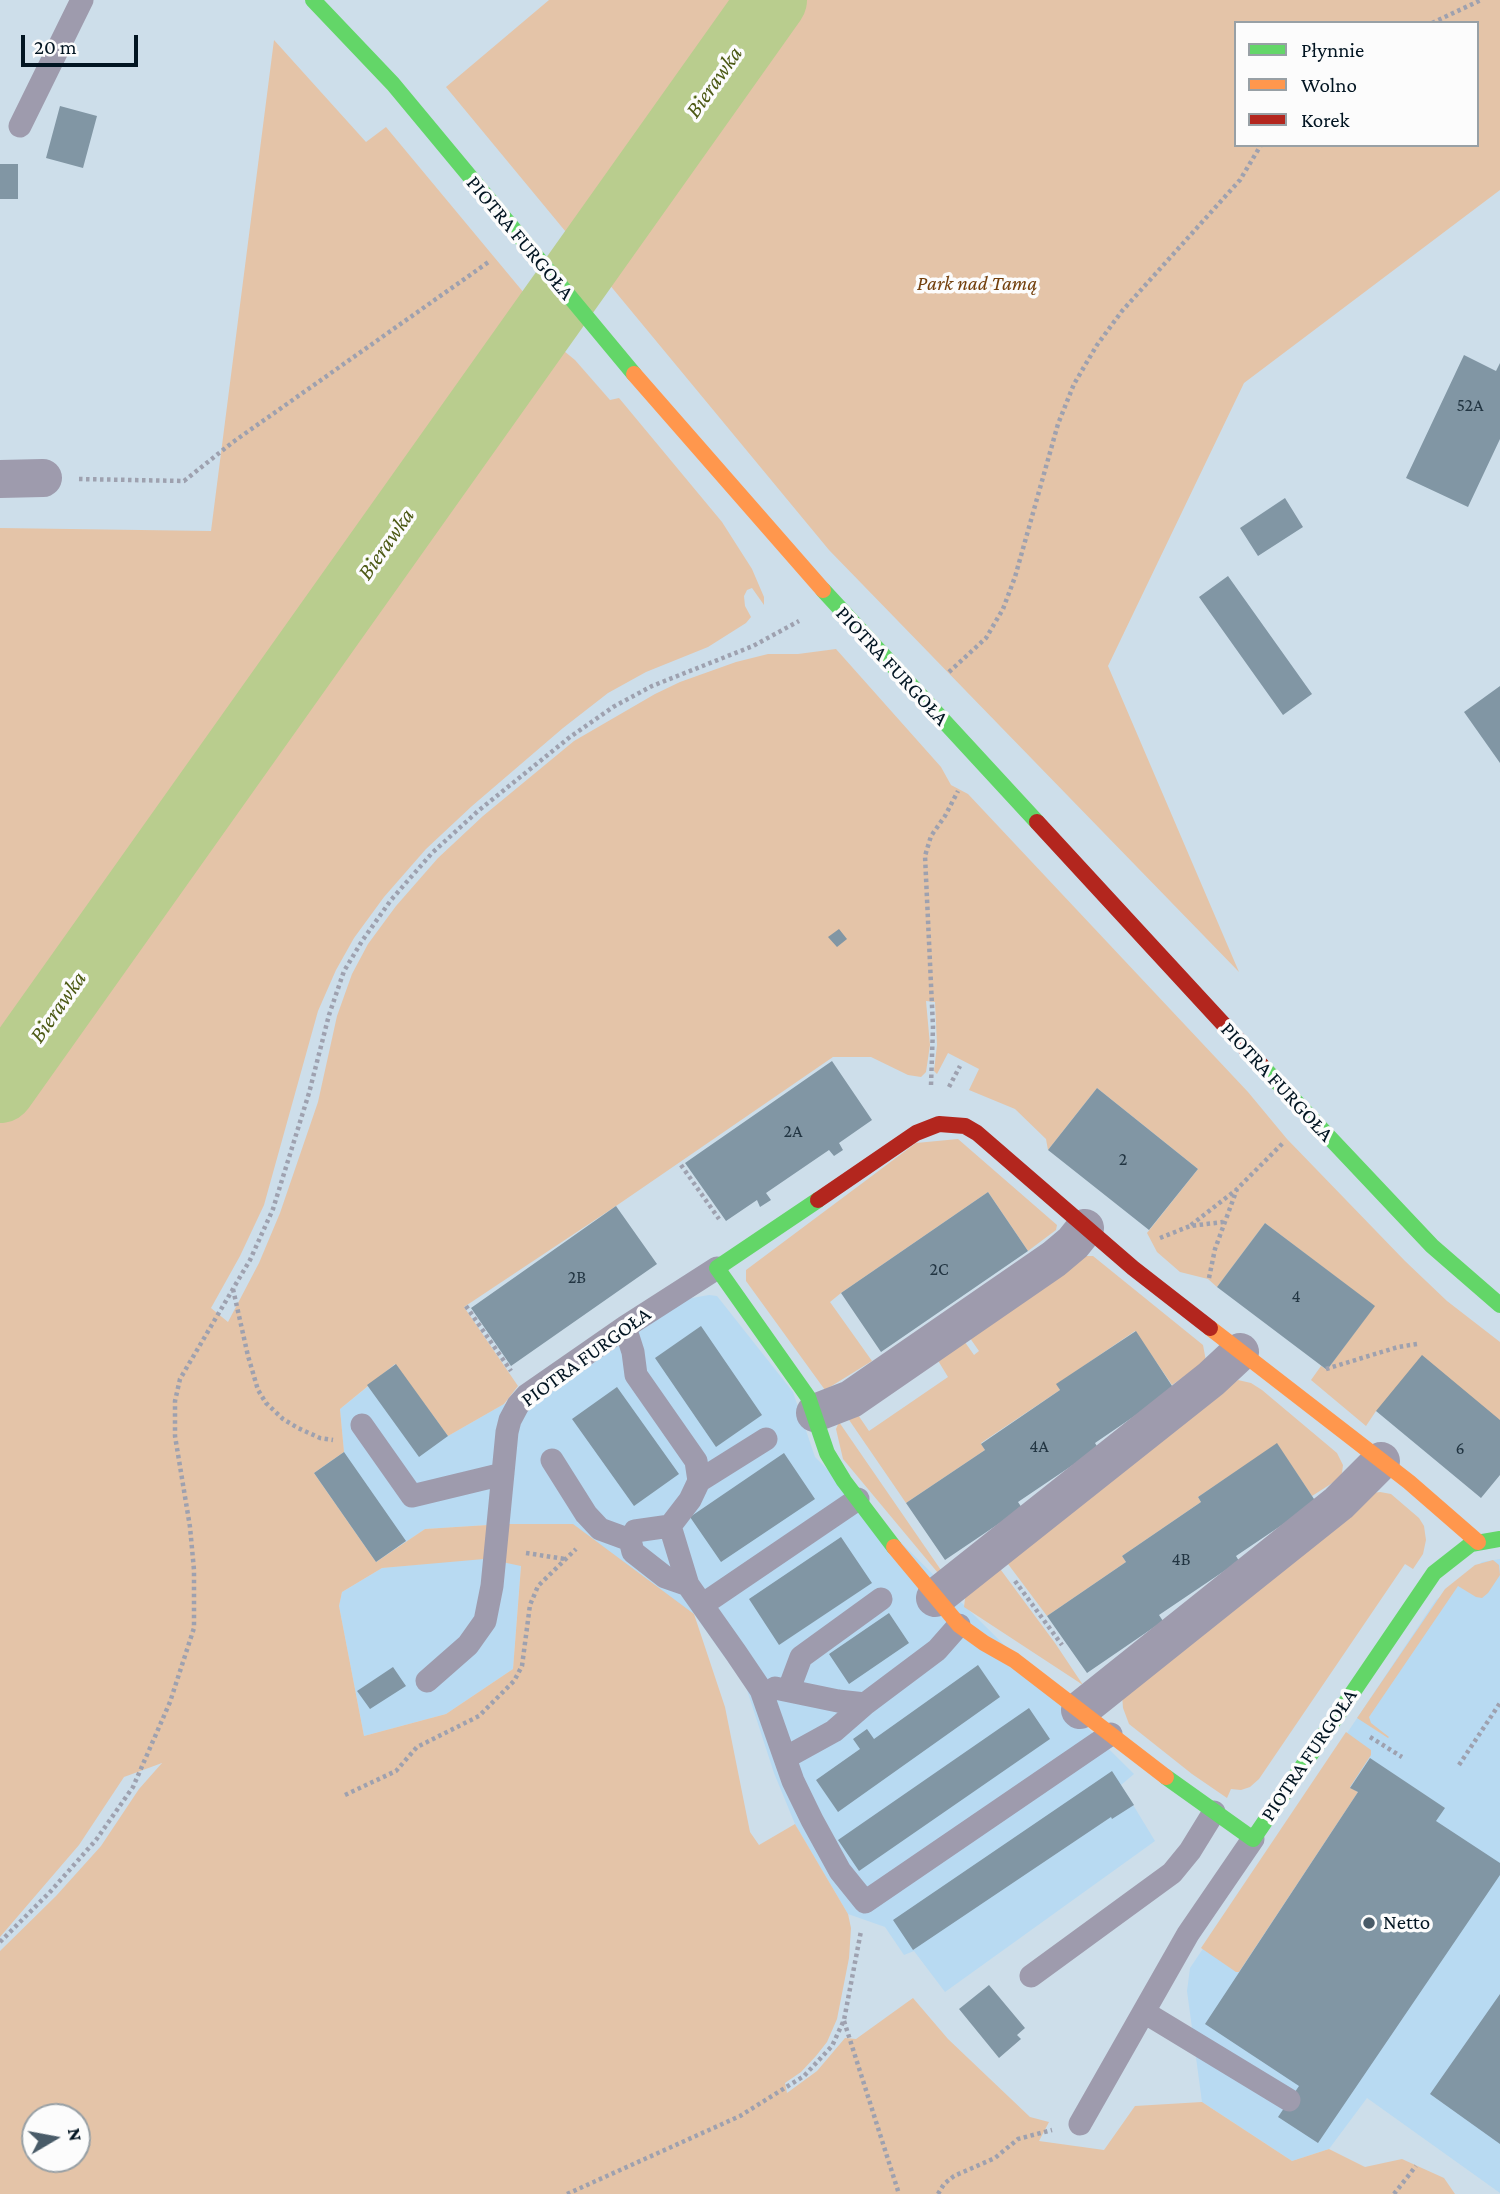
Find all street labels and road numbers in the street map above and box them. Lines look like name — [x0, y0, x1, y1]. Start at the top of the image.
street label: PIOTRA FURGOŁA — [461, 171, 579, 305]
street label: PIOTRA FURGOŁA — [830, 601, 954, 731]
street label: PIOTRA FURGOŁA — [1215, 1017, 1339, 1147]
street label: PIOTRA FURGOŁA — [516, 1301, 656, 1413]
street label: PIOTRA FURGOŁA — [1255, 1684, 1363, 1826]

